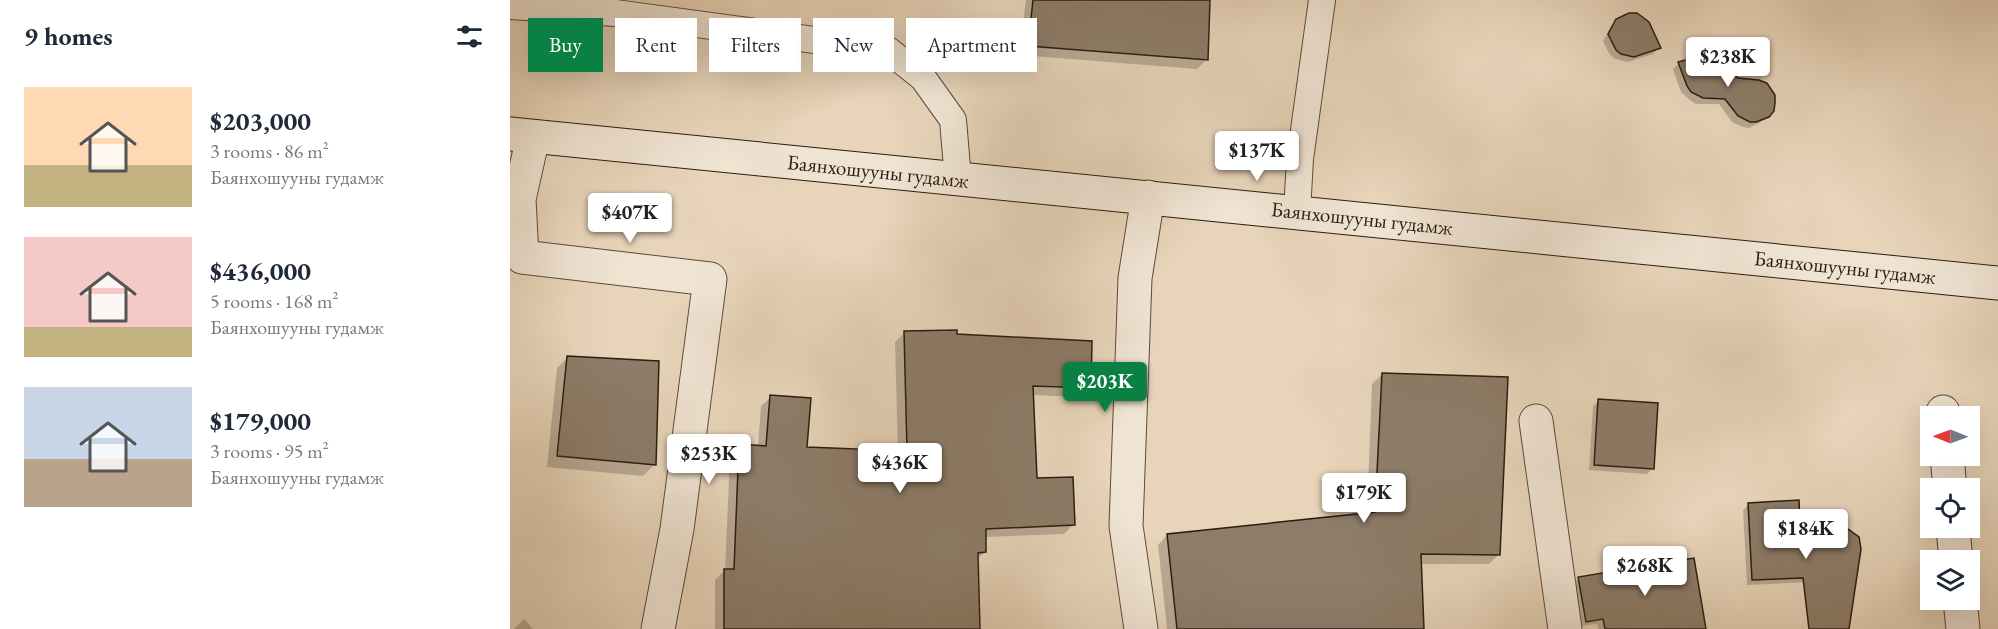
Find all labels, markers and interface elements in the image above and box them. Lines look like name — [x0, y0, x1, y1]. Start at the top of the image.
chip: Buy — [528, 18, 603, 72]
chip: Rent — [615, 18, 697, 72]
chip: Filters — [709, 18, 801, 72]
chip: New — [813, 18, 894, 72]
chip: Apartment — [906, 18, 1037, 72]
text: 9 homes — [24, 19, 113, 53]
icon: filters — [453, 20, 486, 53]
pin: $238K — [1686, 37, 1770, 88]
text: $238K — [1700, 43, 1756, 69]
text: $203,000 — [210, 104, 311, 138]
icon: home — [72, 111, 144, 183]
pin: $137K — [1215, 131, 1299, 182]
text: $137K — [1229, 137, 1285, 163]
text: 3 rooms · 86 m² — [210, 138, 329, 164]
street label: Баянхошууны гудамж — [786, 148, 971, 194]
text: Баянхошууны гудамж — [210, 164, 384, 190]
pin: $407K — [588, 193, 672, 244]
street label: Баянхошууны гудамж — [1270, 195, 1455, 241]
text: $407K — [602, 199, 658, 225]
street label: Баянхошууны гудамж — [1753, 244, 1938, 290]
text: $436,000 — [210, 254, 311, 288]
icon: home — [72, 261, 144, 333]
text: 5 rooms · 168 m² — [210, 288, 338, 314]
text: Баянхошууны гудамж — [210, 314, 384, 340]
pin: $203K — [1063, 362, 1147, 413]
text: $203K — [1077, 368, 1133, 394]
text: $179,000 — [210, 404, 311, 438]
north arrow — [1920, 406, 1980, 466]
map controls — [1920, 406, 1980, 610]
icon: home — [72, 411, 144, 483]
pin: $253K — [667, 434, 751, 485]
text: 3 rooms · 95 m² — [210, 438, 329, 464]
text: $253K — [681, 440, 737, 466]
pin: $436K — [858, 443, 942, 494]
text: $436K — [872, 449, 928, 475]
text: Баянхошууны гудамж — [210, 464, 384, 490]
pin: $179K — [1322, 473, 1406, 524]
button: locate — [1920, 478, 1980, 538]
text: $179K — [1336, 479, 1392, 505]
pin: $184K — [1764, 509, 1848, 560]
text: $184K — [1778, 515, 1834, 541]
pin: $268K — [1603, 546, 1687, 597]
button: layers — [1920, 550, 1980, 610]
text: $268K — [1617, 552, 1673, 578]

